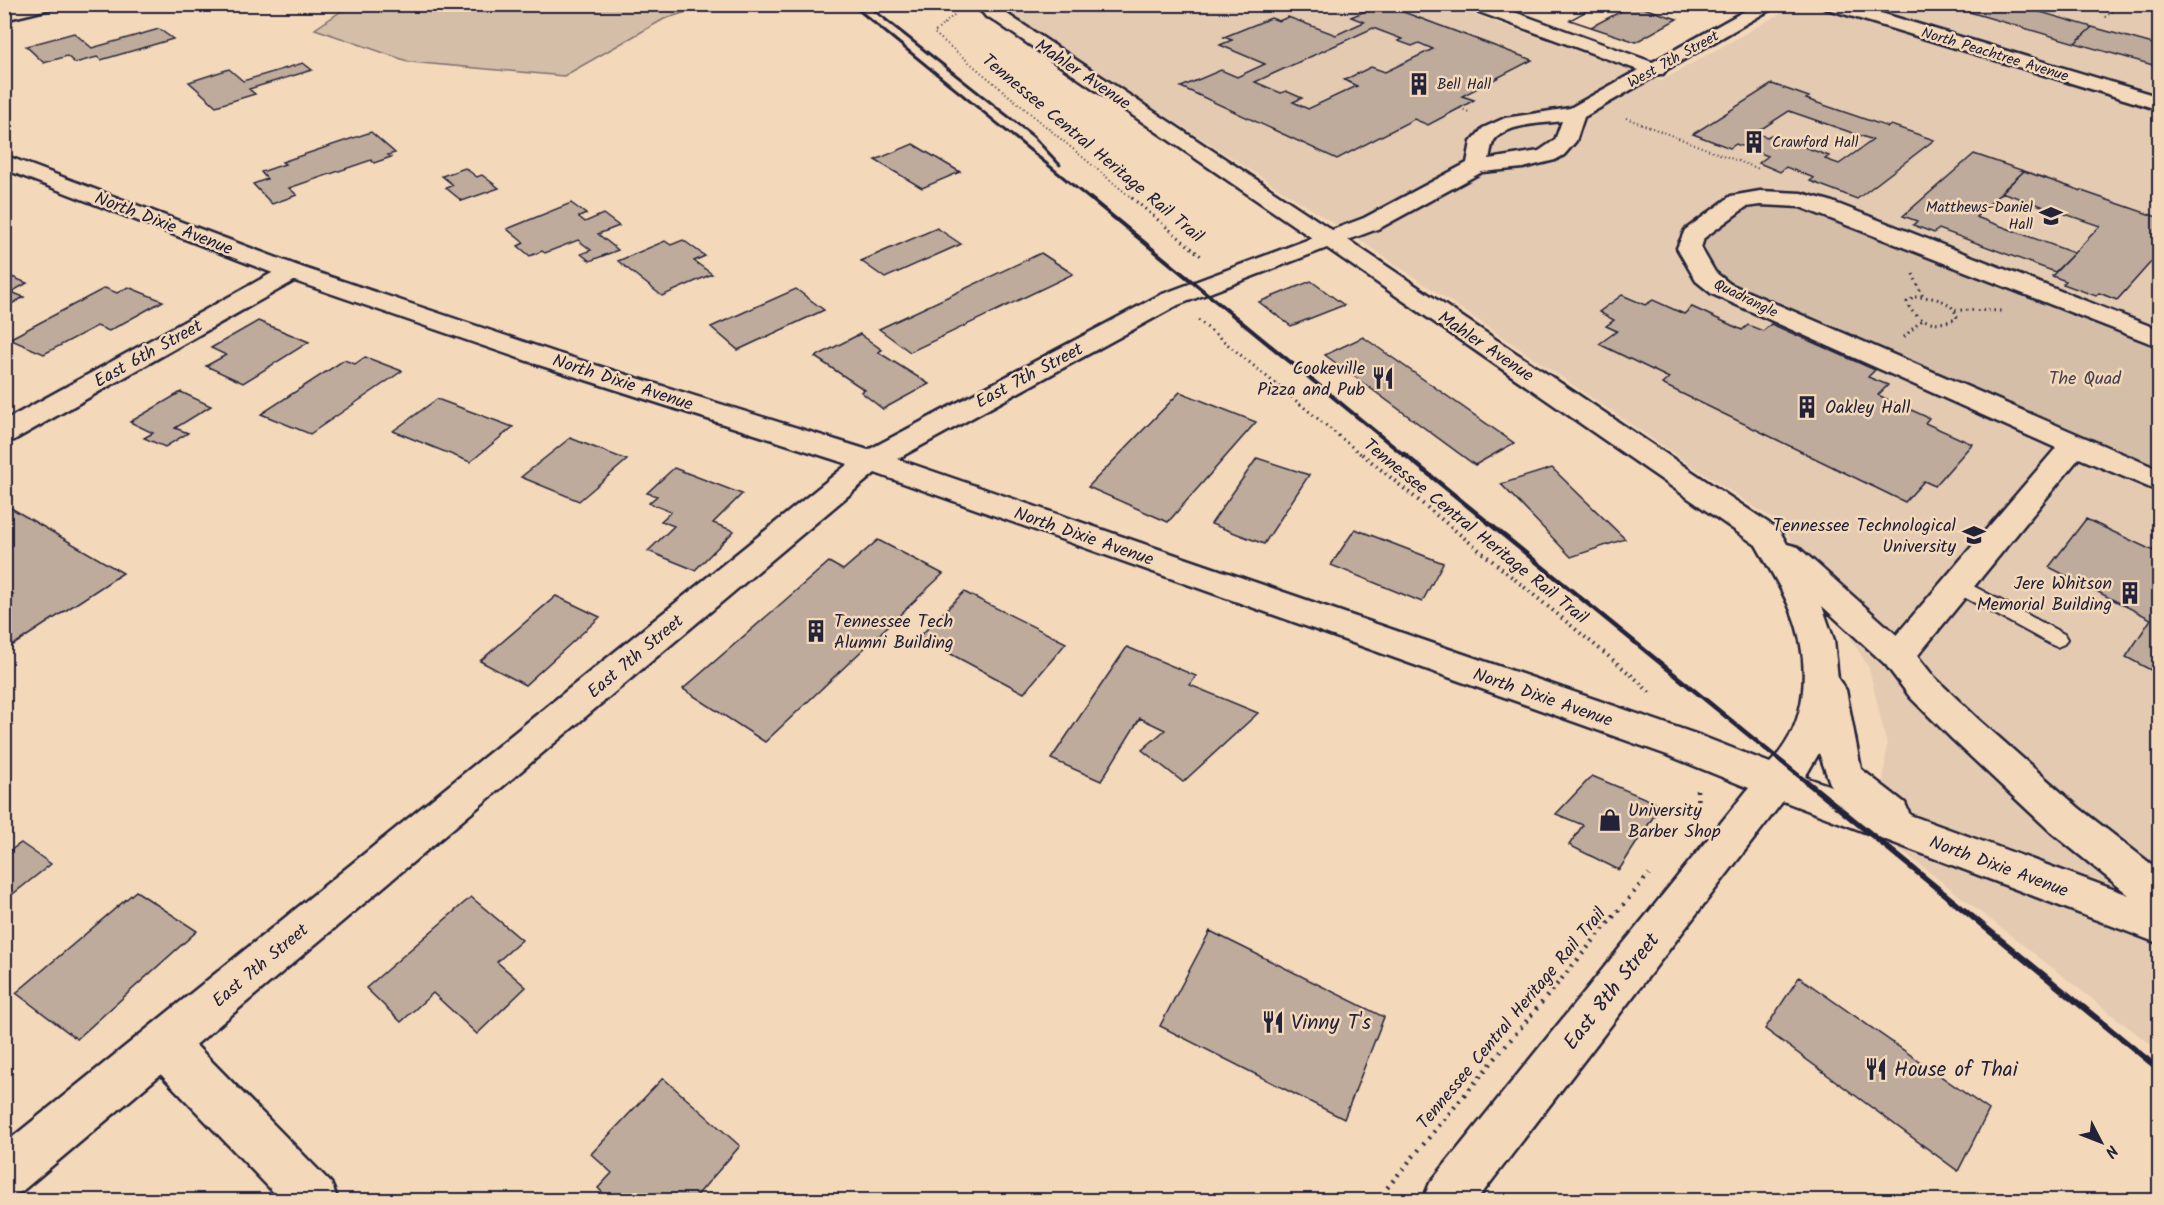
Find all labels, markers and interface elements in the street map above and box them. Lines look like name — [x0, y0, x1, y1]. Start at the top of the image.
street label: North Peachtree Avenue — [1918, 21, 2072, 89]
street label: West 7th Street — [1623, 25, 1724, 95]
street label: Mahler Avenue — [1028, 32, 1136, 118]
street label: Tennessee Central Heritage Rail Trail — [975, 47, 1210, 251]
building icon: Bell Hall — [1406, 71, 1432, 97]
place label: Bell Hall — [1437, 73, 1491, 97]
building icon: Crawford Hall — [1741, 129, 1767, 155]
place label: Crawford Hall — [1772, 131, 1859, 155]
street label: North Dixie Avenue — [90, 185, 237, 264]
place label: Matthews-Daniel Hall — [1926, 196, 2033, 237]
school or university icon: Matthews-Daniel Hall — [2038, 203, 2064, 229]
street label: Quadrangle — [1709, 273, 1782, 325]
street label: Mahler Avenue — [1431, 304, 1539, 390]
street label: East 6th Street — [89, 312, 209, 396]
street label: East 7th Street — [971, 335, 1090, 417]
street label: North Dixie Avenue — [548, 347, 697, 420]
place label: Cookeville Pizza and Pub — [1257, 355, 1366, 405]
restaurant icon: Cookeville Pizza and Pub — [1370, 365, 1396, 391]
park label: The Quad — [2049, 365, 2122, 394]
building icon: Oakley Hall — [1794, 394, 1820, 420]
place label: Oakley Hall — [1825, 394, 1911, 423]
street label: Tennessee Central Heritage Rail Trail — [1356, 432, 1594, 633]
street label: North Dixie Avenue — [1010, 500, 1157, 575]
place label: Tennessee Technological University — [1773, 512, 1957, 562]
school or university icon: Tennessee Technological University — [1961, 522, 1987, 548]
place label: Jere Whitson Memorial Building — [1977, 570, 2112, 620]
building icon: Jere Whitson Memorial Building — [2117, 580, 2143, 606]
street label: East 7th Street — [581, 607, 692, 706]
place label: Tennessee Tech Alumni Building — [834, 608, 954, 658]
building icon: Tennessee Tech Alumni Building — [803, 618, 829, 644]
street label: North Dixie Avenue — [1469, 661, 1616, 736]
place label: University Barber Shop — [1628, 797, 1721, 847]
shop icon: University Barber Shop — [1597, 807, 1623, 833]
street label: North Dixie Avenue — [1925, 829, 2072, 906]
street label: Tennessee Central Heritage Rail Trail — [1410, 901, 1614, 1136]
street label: East 7th Street — [206, 916, 317, 1015]
street label: East 8th Street — [1556, 925, 1669, 1058]
place label: Vinny T's — [1291, 1007, 1371, 1040]
restaurant icon: Vinny T's — [1260, 1009, 1286, 1035]
place label: House of Thai — [1894, 1054, 2019, 1087]
restaurant icon: House of Thai — [1863, 1056, 1889, 1082]
north arrow — [2071, 1112, 2131, 1172]
text: N — [2098, 1139, 2124, 1163]

